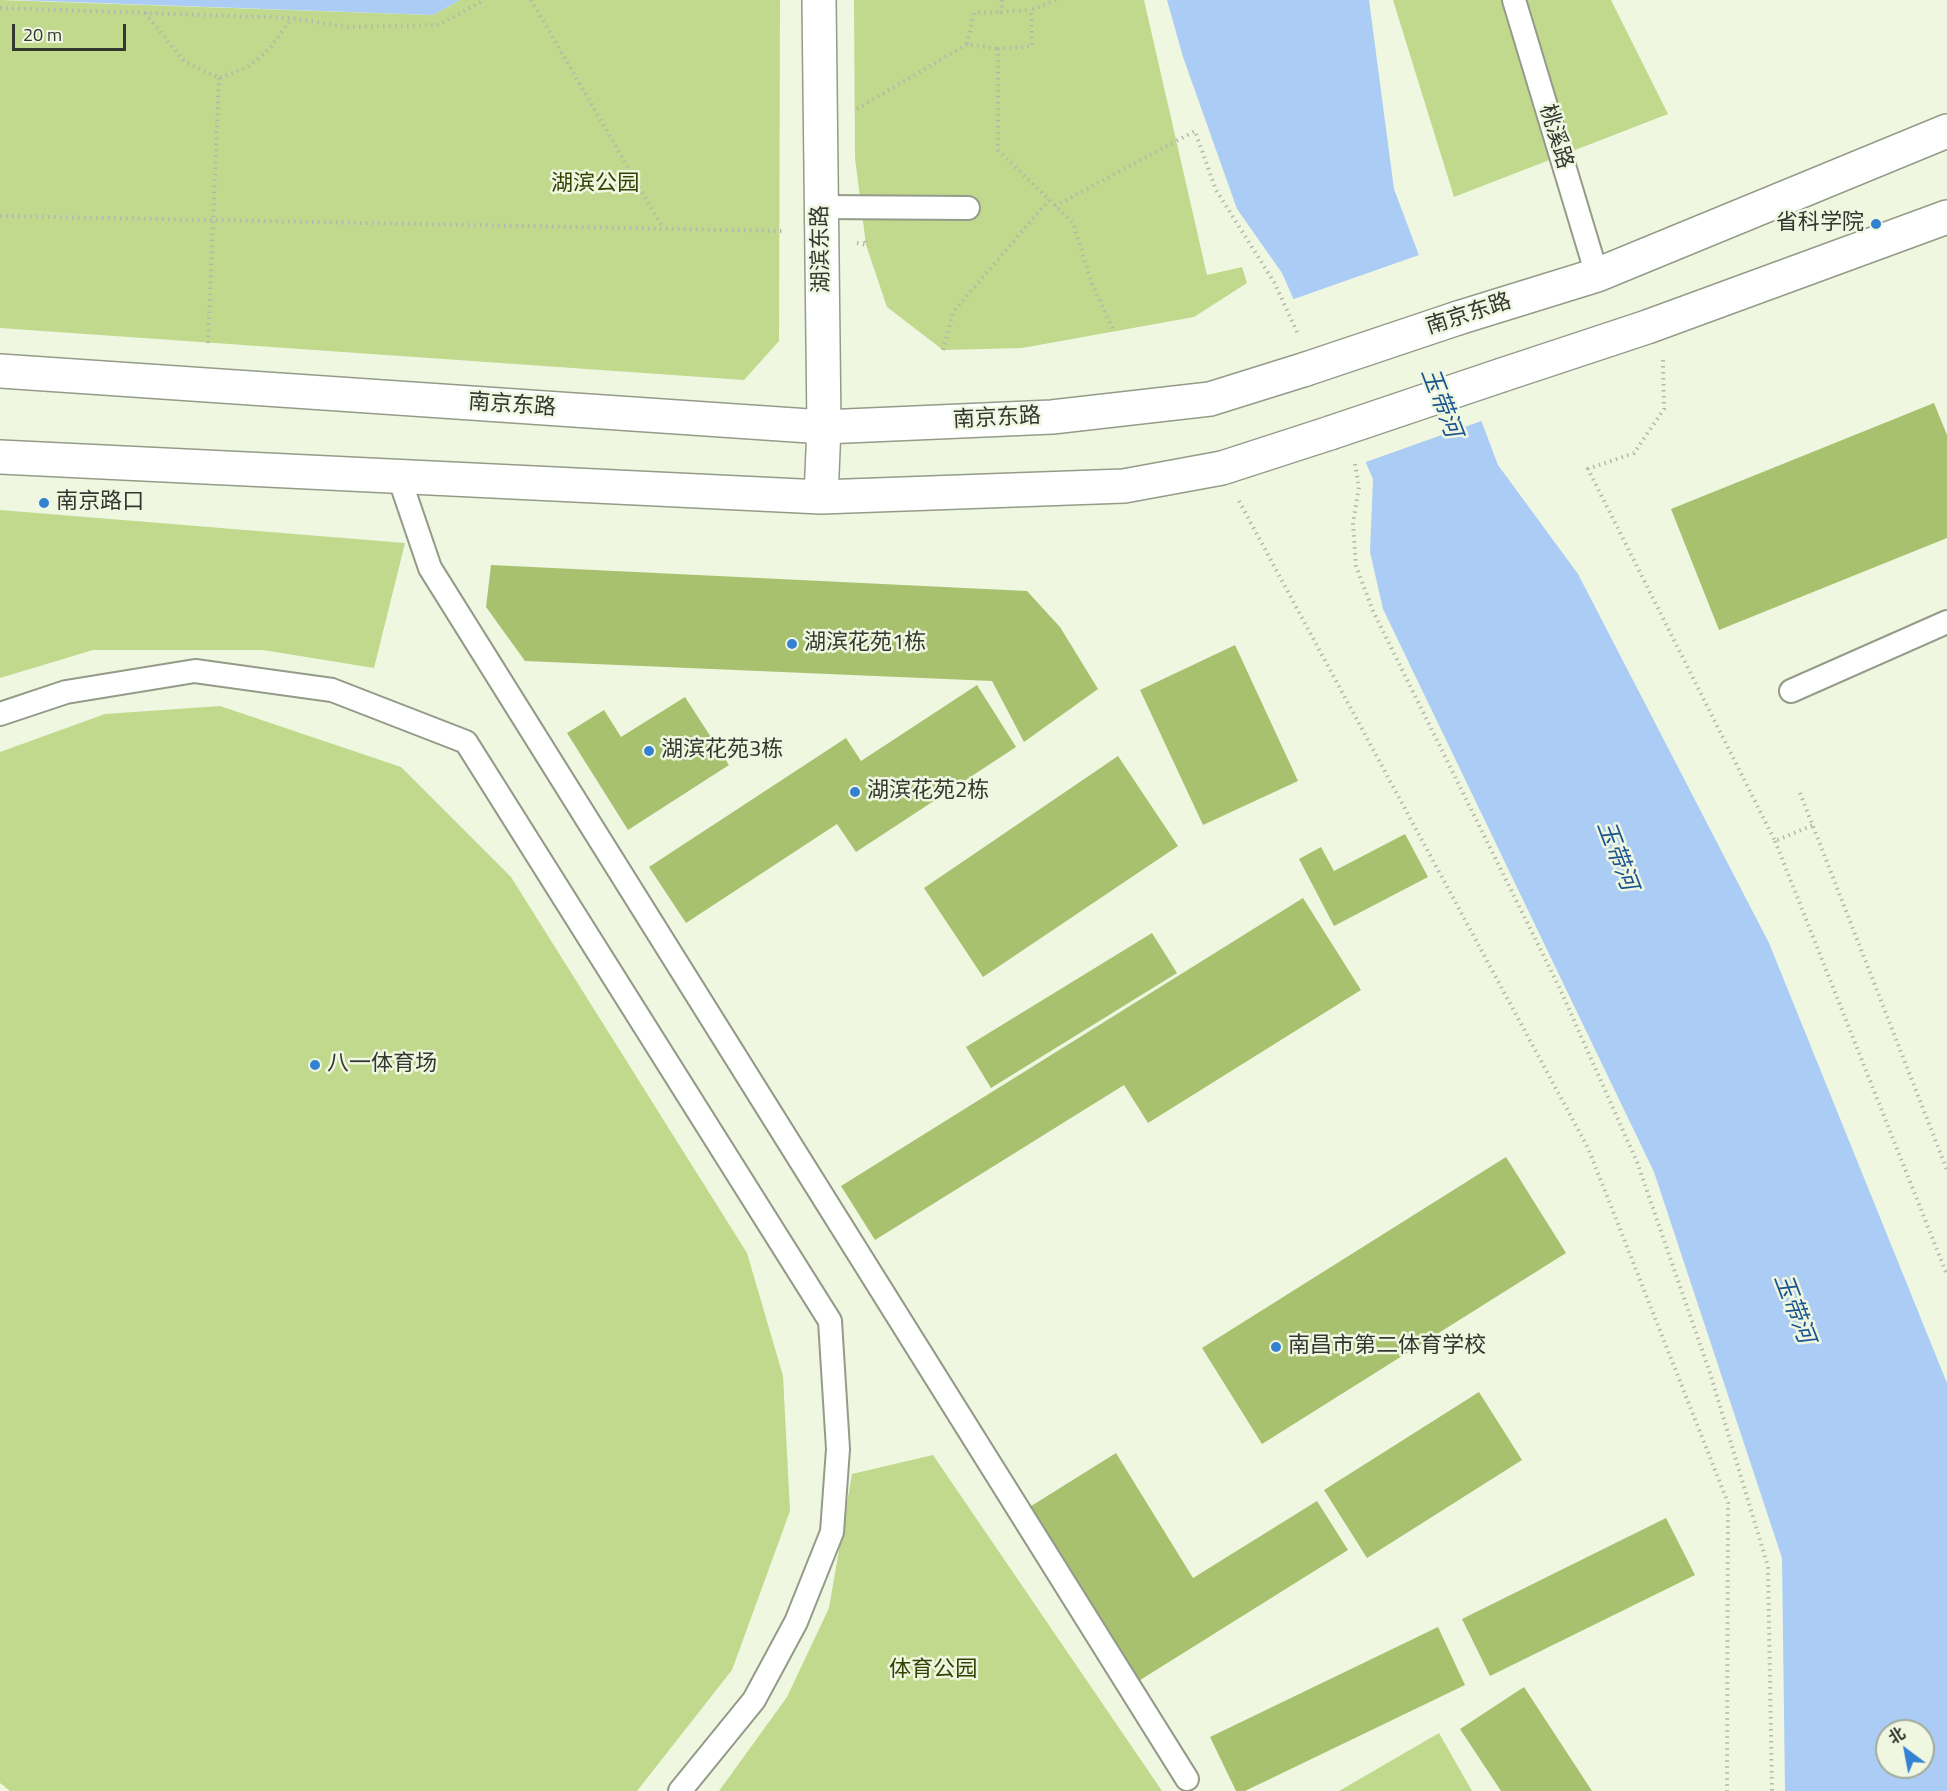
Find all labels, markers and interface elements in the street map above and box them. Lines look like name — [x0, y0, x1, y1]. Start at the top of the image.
scale bar — [15, 12, 129, 50]
text: 20 m — [23, 21, 62, 48]
street label: 桃溪路 — [1533, 102, 1577, 172]
park label: 湖滨公园 — [551, 172, 639, 198]
street label: 湖滨东路 — [808, 205, 836, 293]
place label: 省科学院 — [1776, 211, 1864, 237]
marker: 省科学院 — [1869, 217, 1883, 231]
street label: 南京东路 — [1423, 289, 1515, 341]
water label: 玉带河 — [1414, 364, 1466, 442]
street label: 南京东路 — [467, 390, 557, 422]
street label: 南京东路 — [952, 404, 1042, 434]
place label: 南京路口 — [56, 490, 144, 516]
marker: 南京路口 — [37, 496, 51, 510]
place label: 湖滨花苑1栋 — [804, 631, 926, 657]
marker: 湖滨花苑1栋 — [785, 637, 799, 651]
place label: 湖滨花苑3栋 — [661, 738, 783, 764]
marker: 湖滨花苑3栋 — [642, 744, 656, 758]
place label: 湖滨花苑2栋 — [867, 779, 989, 805]
marker: 湖滨花苑2栋 — [848, 785, 862, 799]
water label: 玉带河 — [1590, 817, 1642, 895]
place label: 八一体育场 — [327, 1052, 437, 1078]
marker: 八一体育场 — [308, 1058, 322, 1072]
water label: 玉带河 — [1767, 1270, 1819, 1348]
place label: 南昌市第二体育学校 — [1288, 1334, 1486, 1360]
marker: 南昌市第二体育学校 — [1269, 1340, 1283, 1354]
park label: 体育公园 — [889, 1658, 977, 1684]
north arrow — [1875, 1719, 1935, 1779]
text: 北 — [1883, 1721, 1910, 1750]

